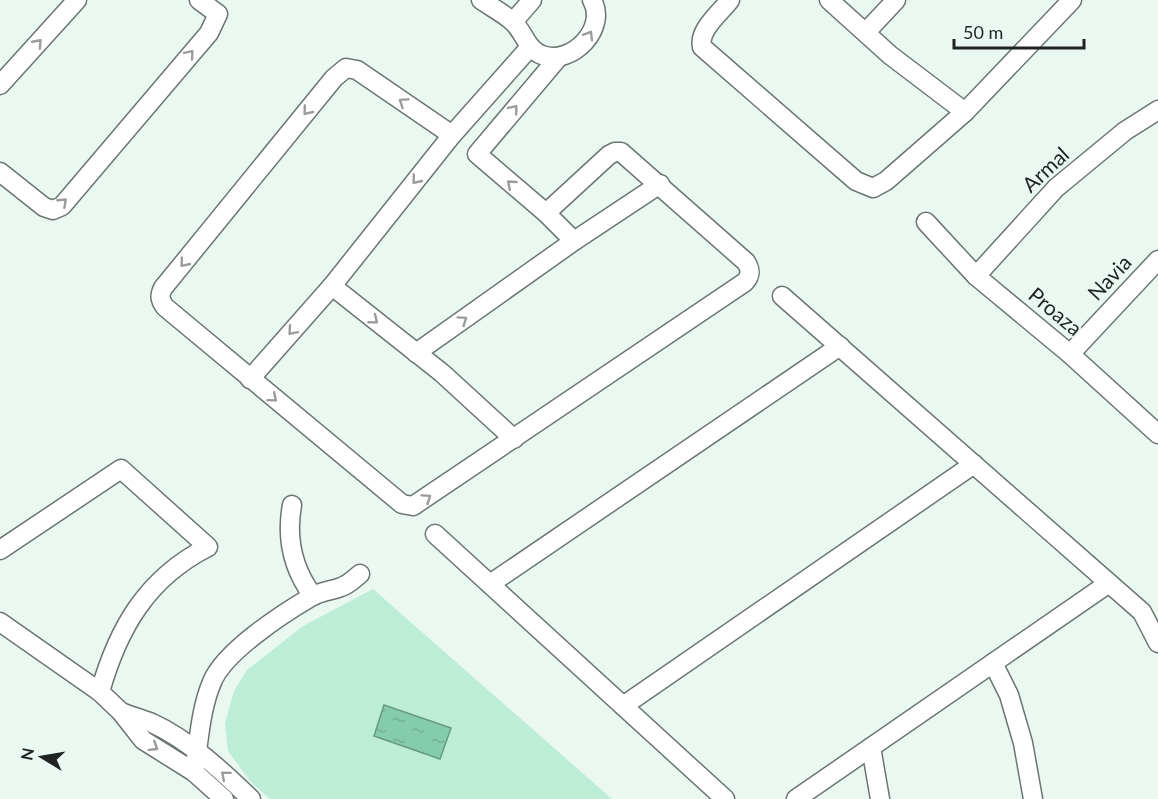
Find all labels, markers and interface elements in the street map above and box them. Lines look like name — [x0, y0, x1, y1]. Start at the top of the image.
scale bar — [954, 12, 1084, 50]
text: 50 m — [963, 21, 1003, 43]
one-way arrow — [581, 31, 593, 41]
one-way arrow — [31, 39, 42, 50]
one-way arrow — [183, 50, 194, 61]
one-way arrow — [399, 98, 410, 109]
one-way arrow — [303, 105, 314, 116]
one-way arrow — [507, 105, 518, 116]
street label: Armal — [1017, 141, 1073, 197]
one-way arrow — [412, 174, 423, 185]
one-way arrow — [507, 180, 518, 191]
one-way arrow — [57, 198, 67, 209]
street label: Navia — [1082, 249, 1136, 305]
one-way arrow — [180, 256, 191, 267]
street label: Proaza — [1024, 281, 1088, 340]
one-way arrow — [367, 312, 378, 323]
one-way arrow — [457, 316, 468, 327]
one-way arrow — [288, 324, 299, 335]
one-way arrow — [266, 391, 277, 402]
one-way arrow — [421, 493, 431, 505]
north arrow — [12, 727, 72, 787]
one-way arrow — [147, 740, 158, 751]
text: N — [16, 746, 37, 762]
one-way arrow — [221, 771, 232, 782]

